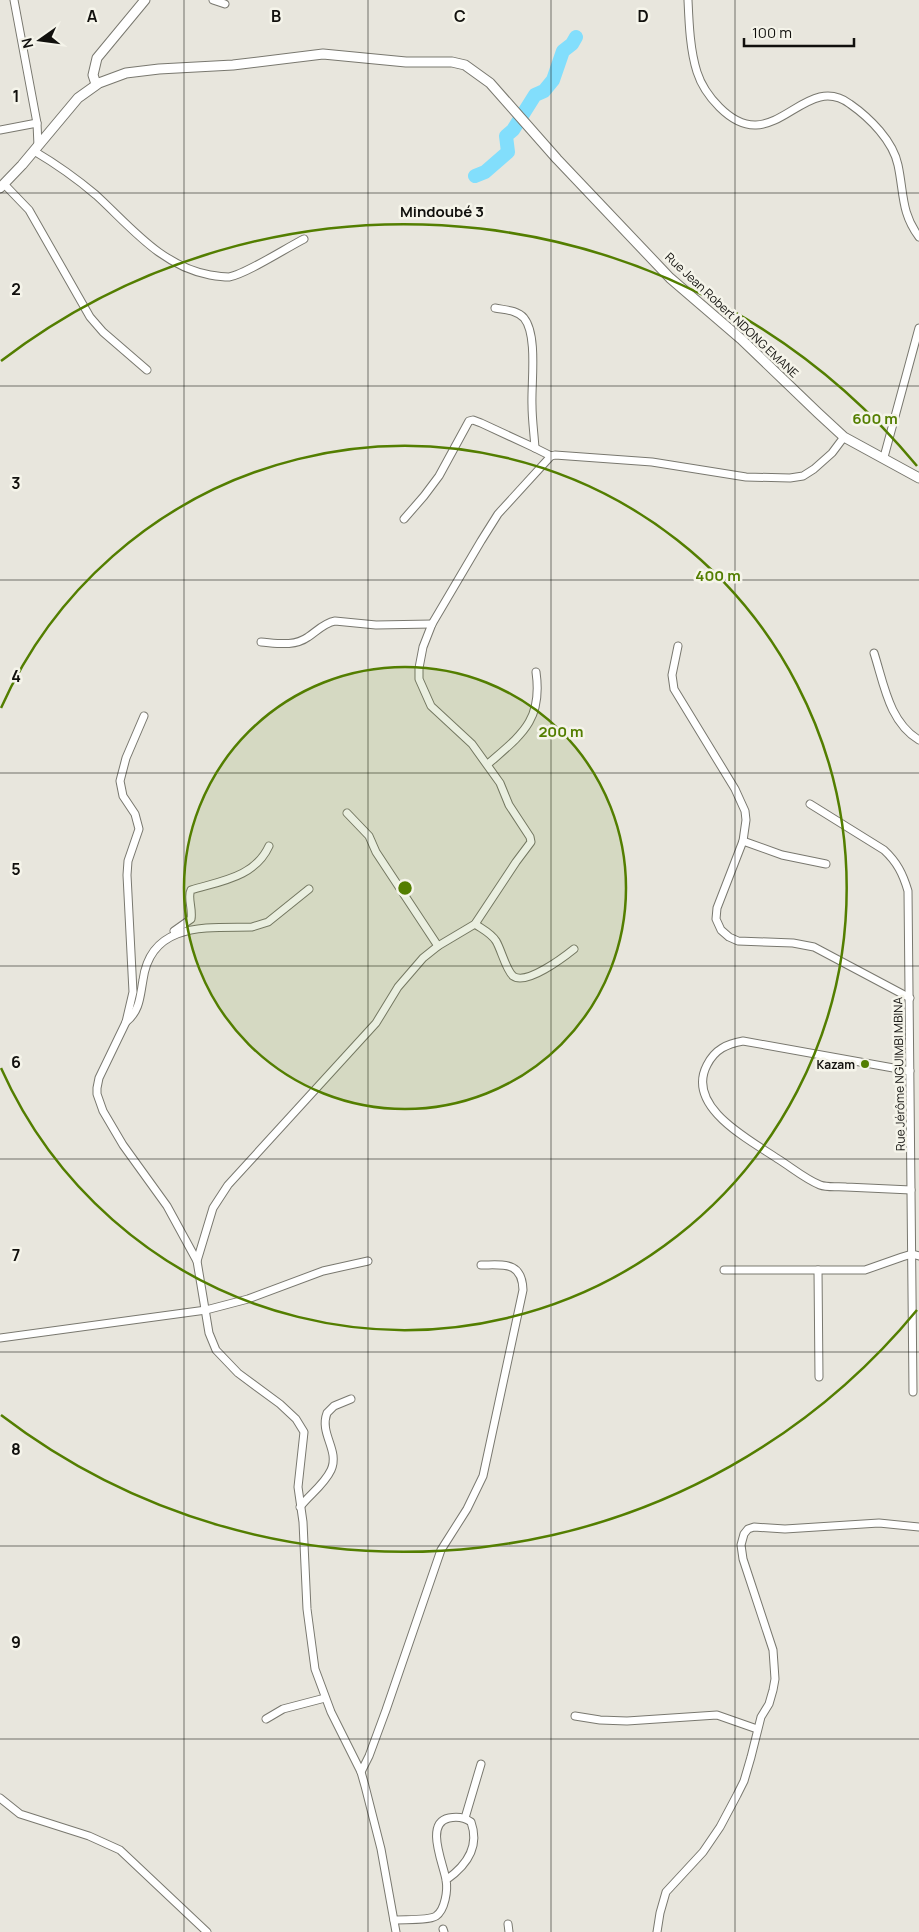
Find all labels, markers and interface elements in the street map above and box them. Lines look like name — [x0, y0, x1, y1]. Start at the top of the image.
text: A — [87, 5, 98, 27]
text: B — [271, 5, 281, 27]
text: C — [454, 5, 466, 27]
text: D — [637, 5, 649, 27]
north arrow — [15, 15, 65, 65]
scale bar — [744, 15, 854, 47]
text: 100 m — [752, 22, 792, 43]
text: N — [16, 36, 37, 50]
text: 1 — [12, 85, 20, 107]
district label: Mindoubé 3 — [400, 201, 484, 222]
street label: Rue Jean Robert NDONG EMANE — [662, 249, 803, 382]
text: 2 — [11, 278, 21, 300]
text: 600 m — [852, 408, 898, 429]
text: 3 — [11, 472, 21, 494]
text: 400 m — [695, 565, 741, 586]
text: 4 — [11, 665, 21, 687]
text: 200 m — [538, 721, 584, 742]
text: 5 — [11, 858, 21, 880]
centre of rings — [396, 879, 414, 897]
street label: Rue Jérôme NGUIMBI MBINA — [889, 996, 909, 1151]
text: 6 — [11, 1051, 21, 1073]
place label: Kazam — [817, 1056, 855, 1073]
marker: Kazam — [859, 1058, 871, 1070]
text: 7 — [12, 1244, 20, 1266]
text: 8 — [11, 1438, 21, 1460]
text: 9 — [11, 1631, 21, 1653]

